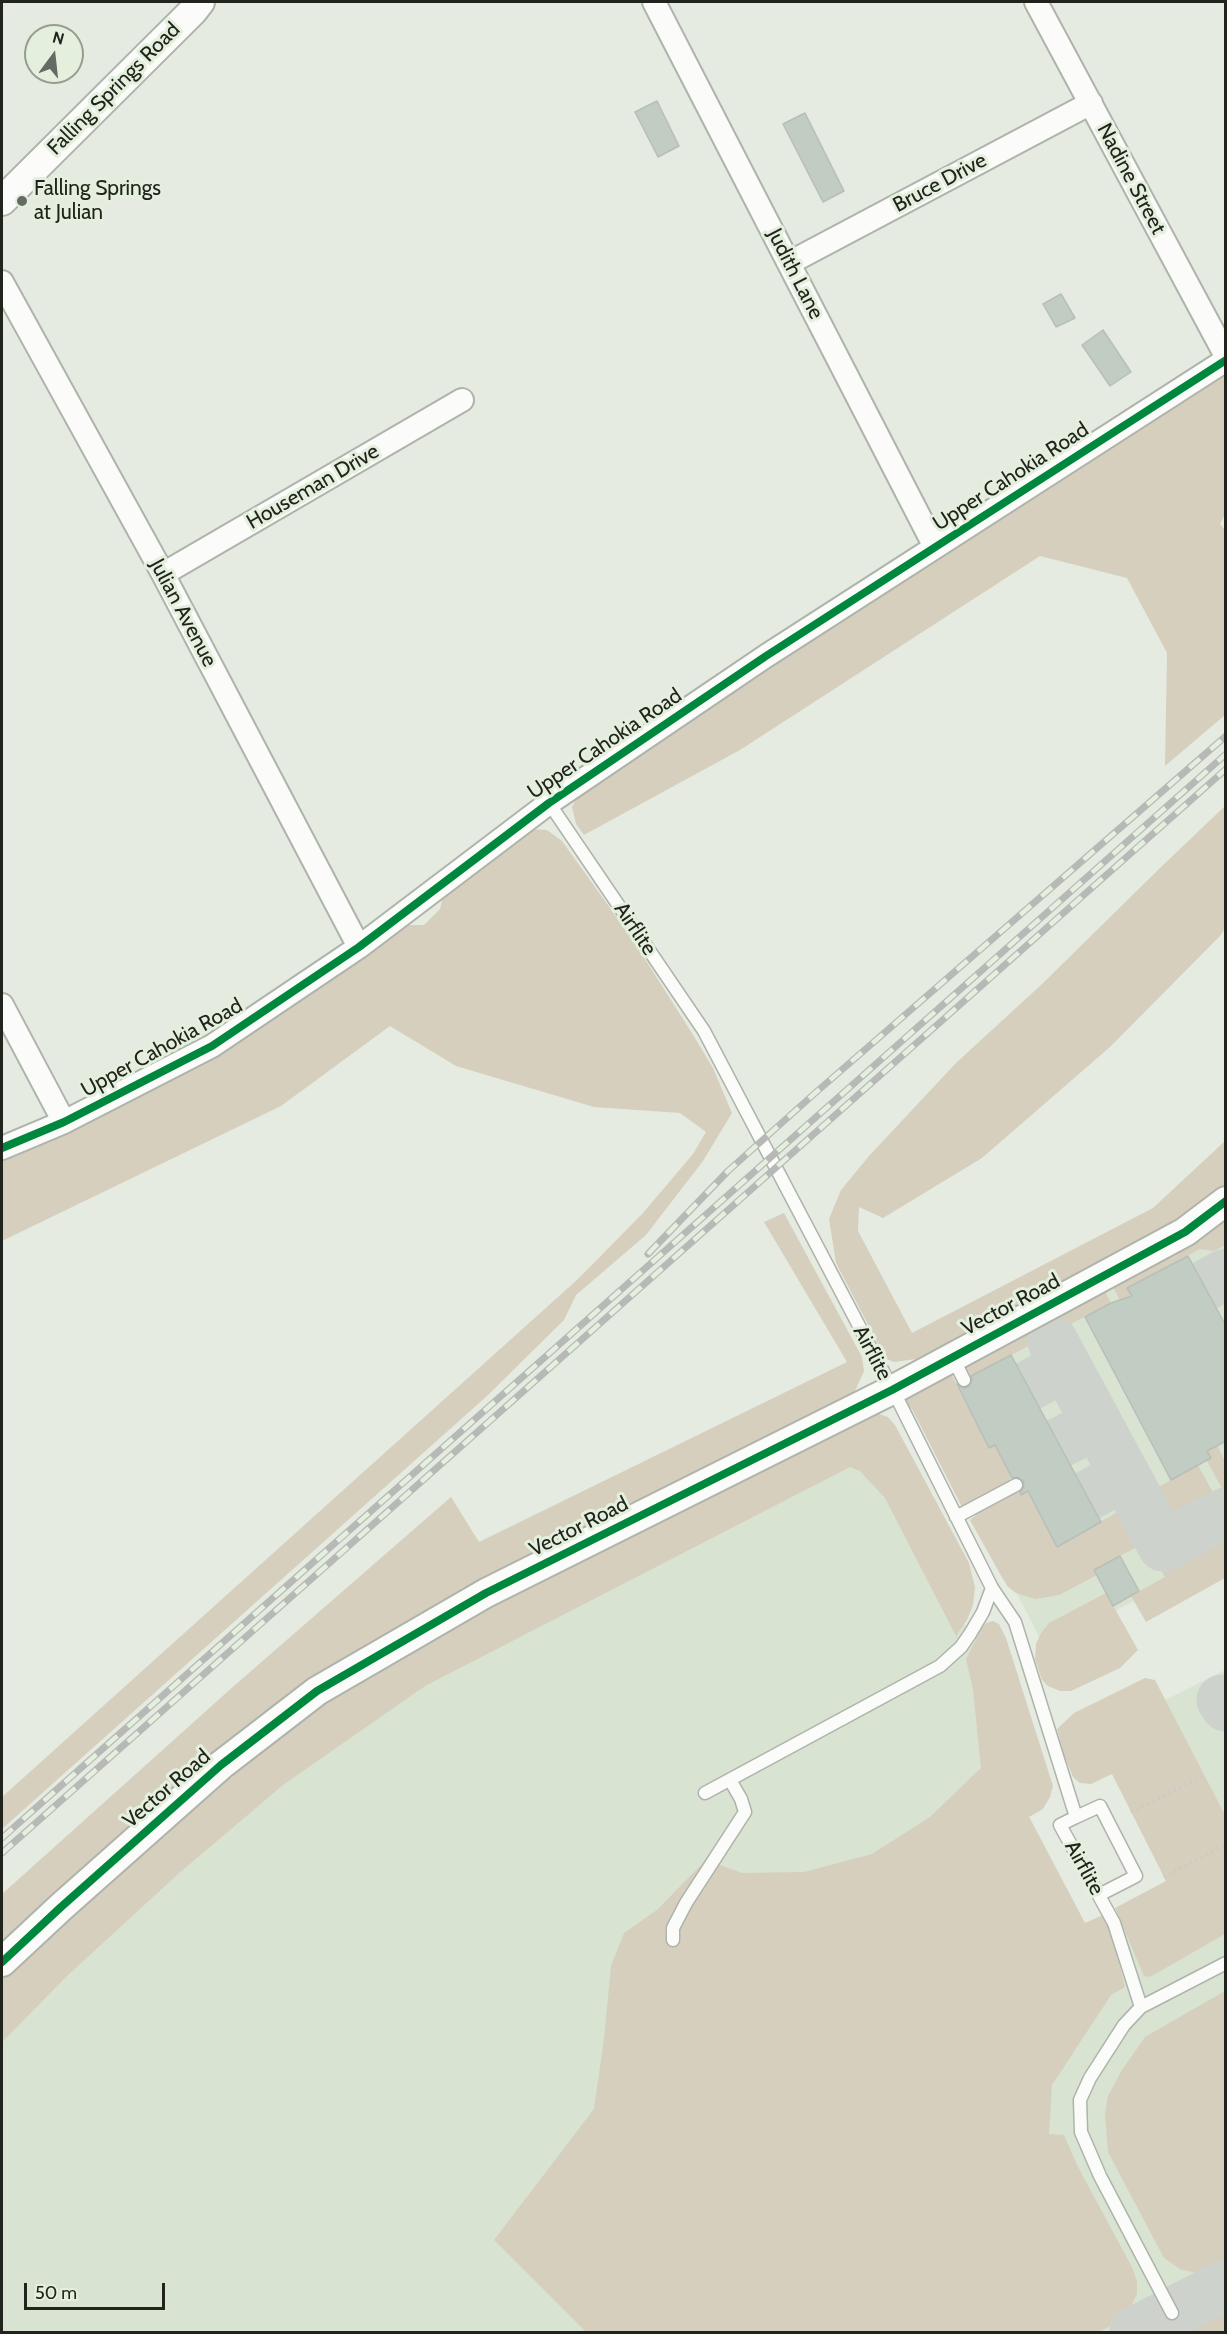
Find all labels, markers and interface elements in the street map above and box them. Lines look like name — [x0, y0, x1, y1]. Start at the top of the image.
street label: Falling Springs Road — [42, 17, 186, 161]
north arrow — [24, 24, 84, 84]
text: N — [50, 27, 66, 49]
street label: Nadine Street — [1091, 119, 1171, 239]
street label: Bruce Drive — [889, 148, 991, 218]
place label: Falling Springs at Julian — [34, 176, 161, 226]
marker: Falling Springs at Julian — [15, 194, 29, 208]
street label: Judith Lane — [761, 224, 829, 324]
street label: Upper Cahokia Road — [928, 417, 1094, 537]
street label: Houseman Drive — [242, 439, 384, 535]
street label: Julian Avenue — [144, 555, 222, 671]
street label: Upper Cahokia Road — [523, 683, 687, 805]
street label: Airflite — [608, 898, 662, 960]
street label: Upper Cahokia Road — [77, 993, 247, 1103]
street label: Vector Road — [958, 1269, 1064, 1341]
street label: Airflite — [847, 1321, 897, 1385]
street label: Vector Road — [525, 1491, 633, 1563]
street label: Vector Road — [118, 1744, 216, 1834]
street label: Airflite — [1059, 1836, 1109, 1900]
scale bar — [27, 2271, 168, 2309]
text: 50 m — [35, 2282, 77, 2304]

